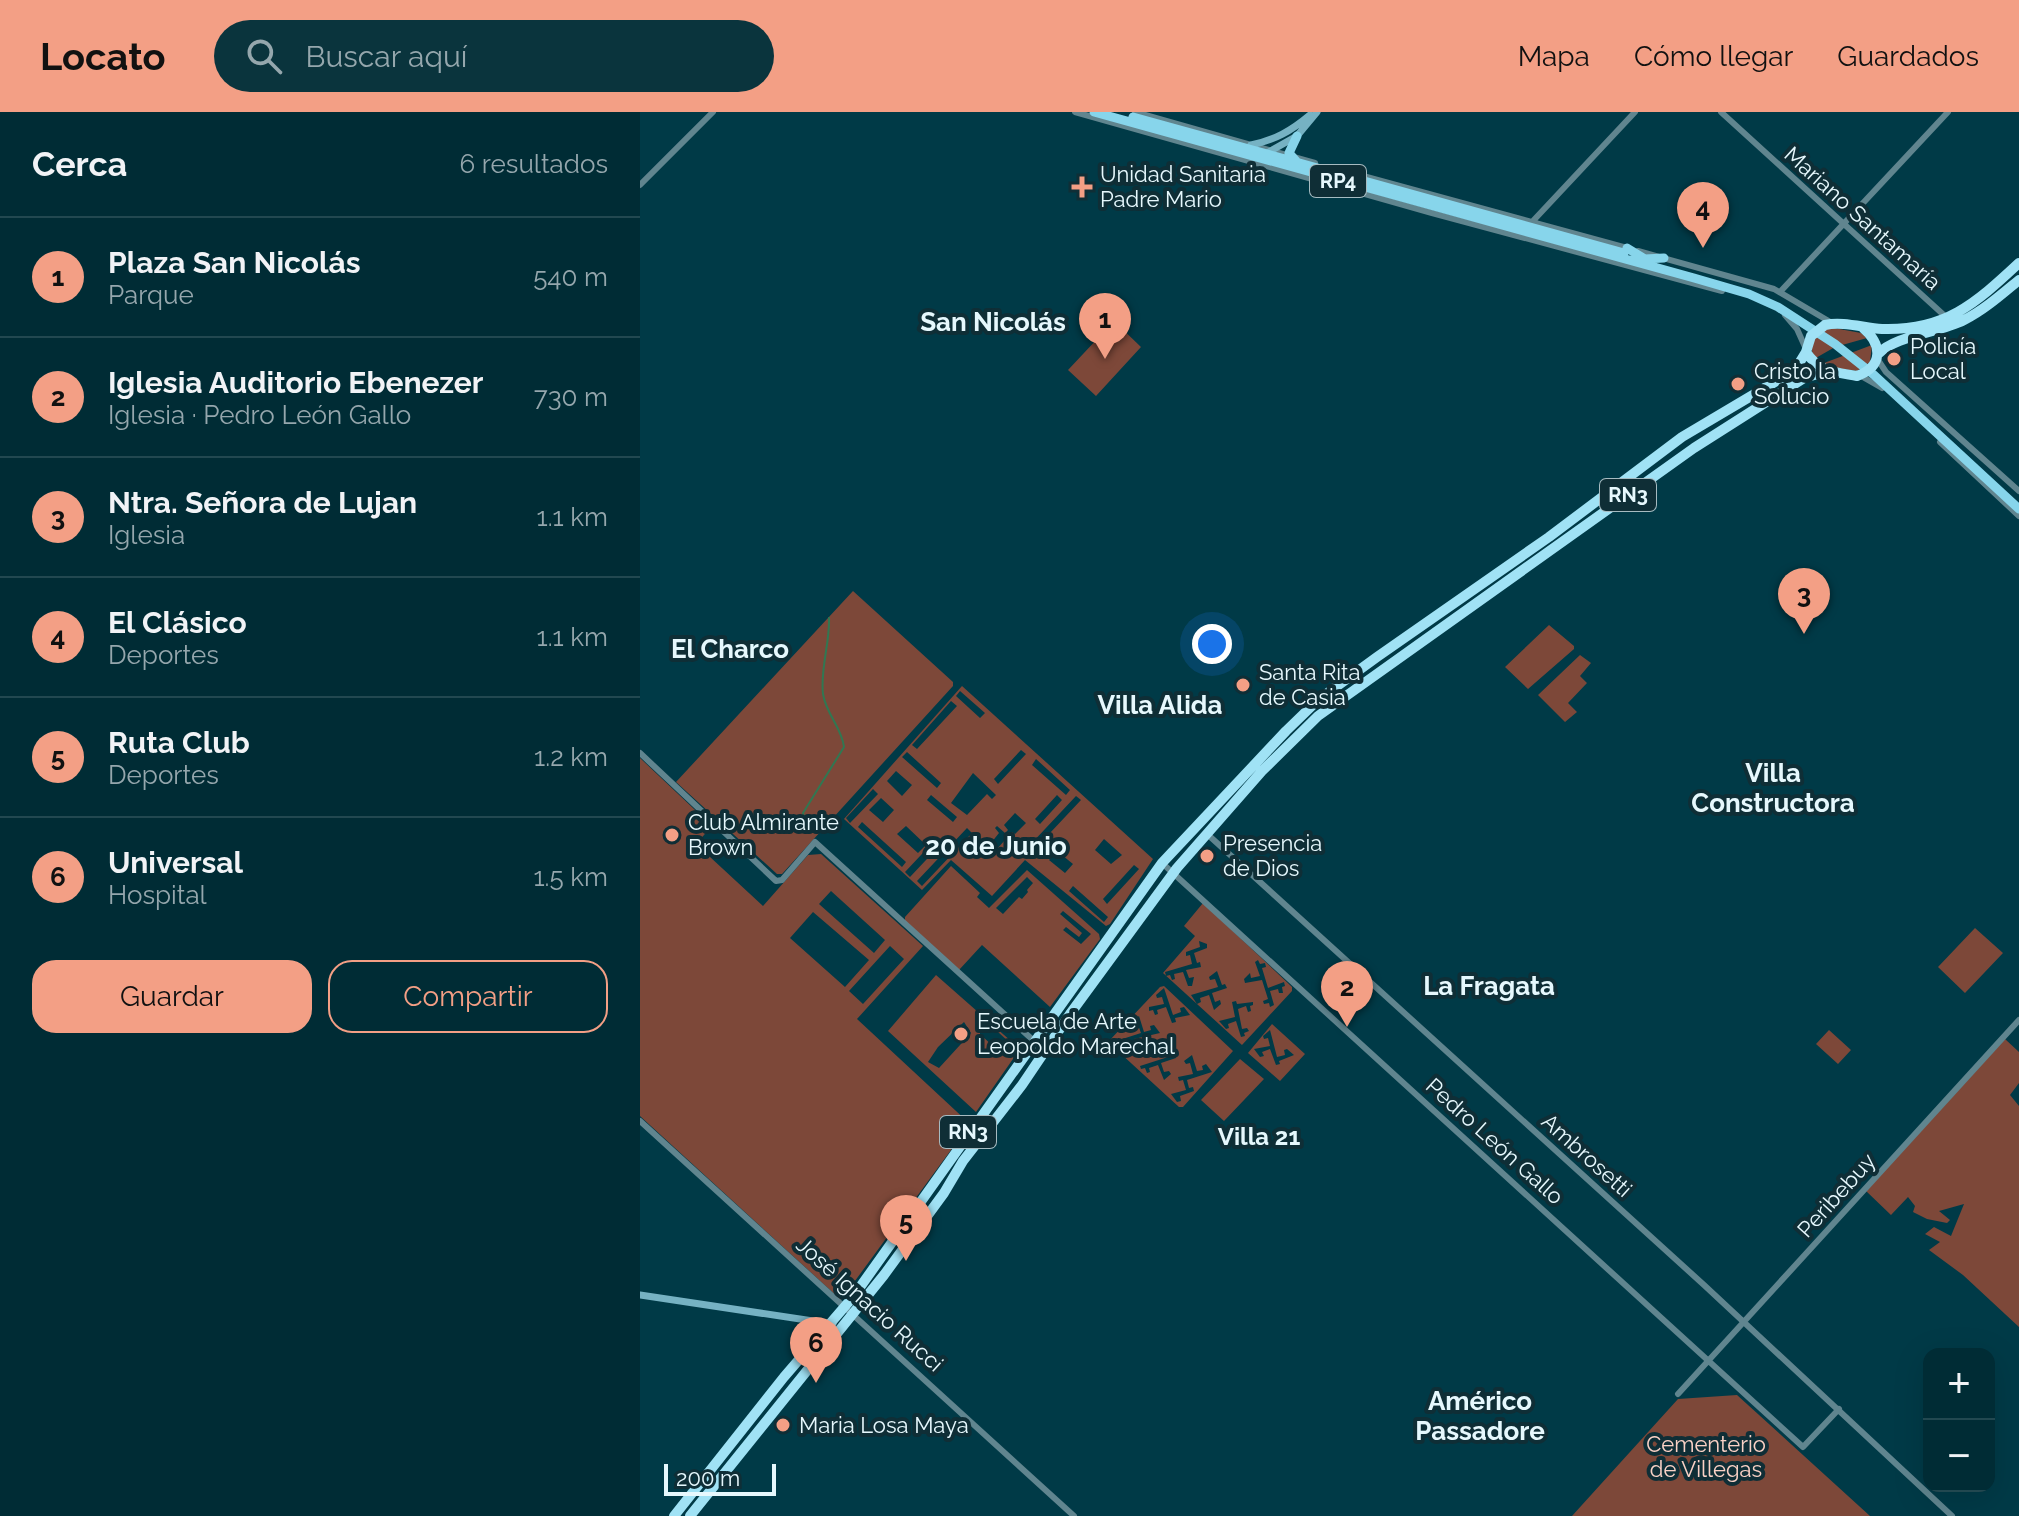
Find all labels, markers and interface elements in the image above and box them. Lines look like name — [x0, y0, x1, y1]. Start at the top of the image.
search box — [214, 20, 774, 92]
text: Locato — [40, 34, 166, 79]
icon: search — [242, 34, 286, 78]
text: Buscar aquí — [306, 39, 467, 74]
text: Mapa — [1518, 40, 1590, 73]
text: Cómo llegar — [1634, 40, 1793, 73]
text: Guardados — [1837, 40, 1979, 73]
street label: Mariano Santamaría — [1779, 141, 1947, 295]
text: Cerca — [32, 144, 127, 184]
text: 6 resultados — [460, 149, 608, 179]
place label: Unidad Sanitaria Padre Mario — [1100, 161, 1266, 212]
road number: RP4 — [1310, 165, 1366, 197]
marker: Unidad Sanitaria Padre Mario — [1071, 176, 1093, 198]
pin: 4 — [1677, 182, 1729, 248]
text: Plaza San Nicolás — [108, 245, 361, 280]
text: 1 — [52, 262, 64, 292]
text: 540 m — [533, 262, 608, 292]
text: Parque — [108, 280, 194, 310]
pin: 1 — [1079, 293, 1131, 359]
district label: San Nicolás — [920, 307, 1066, 337]
place label: Policía Local — [1910, 333, 1976, 384]
marker: Policía Local — [1885, 350, 1903, 368]
place label: Cristo la Solucio — [1754, 358, 1836, 409]
text: Iglesia Auditorio Ebenezer — [108, 365, 483, 400]
marker: Cristo la Solucio — [1729, 375, 1747, 393]
text: 2 — [51, 382, 65, 412]
text: 730 m — [534, 382, 608, 412]
text: Iglesia · Pedro León Gallo — [108, 400, 411, 430]
road number: RN3 — [1600, 479, 1656, 511]
text: Ntra. Señora de Lujan — [108, 485, 417, 520]
text: 3 — [51, 502, 65, 532]
text: 1.1 km — [537, 502, 608, 532]
text: Iglesia — [108, 520, 185, 550]
pin: 3 — [1778, 568, 1830, 634]
text: El Clásico — [108, 605, 247, 640]
text: 4 — [51, 622, 65, 652]
text: 1.1 km — [537, 622, 608, 652]
your location — [1192, 624, 1232, 664]
district label: El Charco — [671, 634, 789, 664]
text: Deportes — [108, 640, 219, 670]
place label: Santa Rita de Casia — [1259, 659, 1360, 710]
marker: Santa Rita de Casia — [1234, 676, 1252, 694]
district label: Villa Alida — [1097, 690, 1223, 720]
text: Ruta Club — [108, 725, 250, 760]
text: 5 — [51, 742, 65, 772]
text: 1.2 km — [534, 742, 608, 772]
district label: Villa Constructora — [1691, 758, 1855, 818]
text: Deportes — [108, 760, 219, 790]
place label: Club Almirante Brown — [688, 809, 839, 860]
marker: Club Almirante Brown — [663, 826, 681, 844]
place label: Presencia de Dios — [1223, 830, 1322, 881]
district label: 20 de Junio — [925, 831, 1067, 861]
text: Universal — [108, 845, 243, 880]
marker: Presencia de Dios — [1198, 847, 1216, 865]
text: 6 — [50, 862, 66, 892]
text: 1.5 km — [533, 862, 608, 892]
text: Hospital — [108, 880, 207, 910]
button: Guardar — [32, 960, 312, 1033]
button: Compartir — [328, 960, 608, 1033]
pin: 2 — [1321, 961, 1373, 1027]
district label: La Fragata — [1423, 971, 1555, 1001]
place label: Escuela de Arte Leopoldo Marechal — [977, 1008, 1175, 1059]
marker: Escuela de Arte Leopoldo Marechal — [952, 1025, 970, 1043]
street label: Pedro León Gallo — [1421, 1072, 1569, 1210]
street label: Ambrosetti — [1537, 1108, 1637, 1202]
road number: RN3 — [940, 1116, 996, 1148]
district label: Villa 21 — [1218, 1122, 1300, 1151]
street label: Peribebuy — [1792, 1148, 1880, 1242]
pin: 5 — [880, 1195, 932, 1261]
street label: José Ignacio Rucci — [791, 1231, 949, 1377]
pin: 6 — [790, 1317, 842, 1383]
map controls — [1923, 1348, 1995, 1492]
button: + — [1923, 1348, 1995, 1420]
district label: Américo Passadore — [1415, 1386, 1545, 1446]
place label: Maria Losa Maya — [799, 1412, 969, 1438]
marker: Maria Losa Maya — [774, 1416, 792, 1434]
button: − — [1923, 1420, 1995, 1492]
park label: Cementerio de Villegas — [1646, 1431, 1766, 1482]
scale bar — [664, 1460, 776, 1496]
text: 200 m — [676, 1465, 740, 1491]

